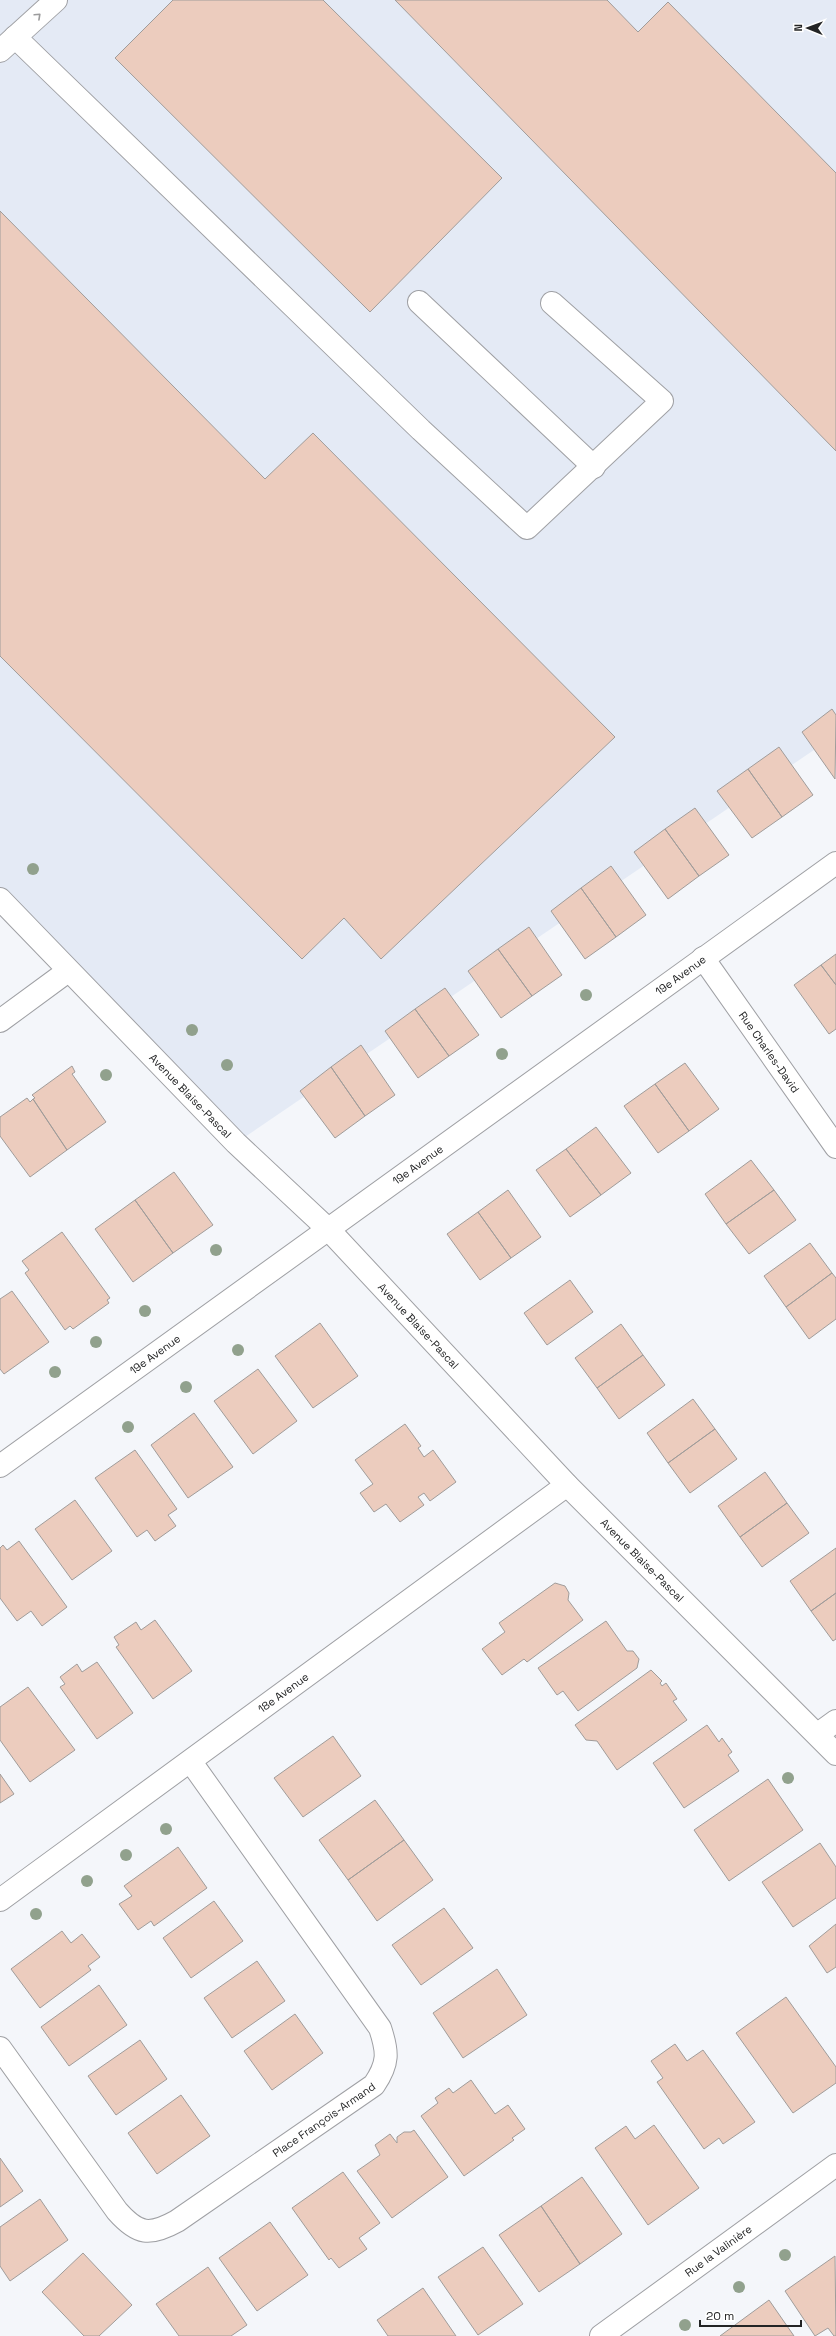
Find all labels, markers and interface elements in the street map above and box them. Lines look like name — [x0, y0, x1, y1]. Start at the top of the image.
north arrow — [788, 8, 828, 48]
one-way arrow — [33, 14, 41, 21]
text: N — [791, 24, 805, 32]
street label: 19e Avenue — [652, 952, 709, 998]
street label: Rue Charles-David — [736, 1009, 803, 1096]
street label: Avenue Blaise-Pascal — [146, 1051, 235, 1141]
street label: 19e Avenue — [389, 1142, 446, 1188]
street label: Avenue Blaise-Pascal — [375, 1280, 462, 1372]
street label: 19e Avenue — [127, 1331, 183, 1377]
street label: Avenue Blaise-Pascal — [598, 1516, 687, 1605]
street label: 18e Avenue — [255, 1669, 311, 1716]
street label: Place François-Armand — [270, 2079, 378, 2160]
street label: Rue la Valinière — [682, 2222, 754, 2280]
scale bar — [700, 2302, 801, 2328]
text: 20 m — [706, 2308, 734, 2324]

